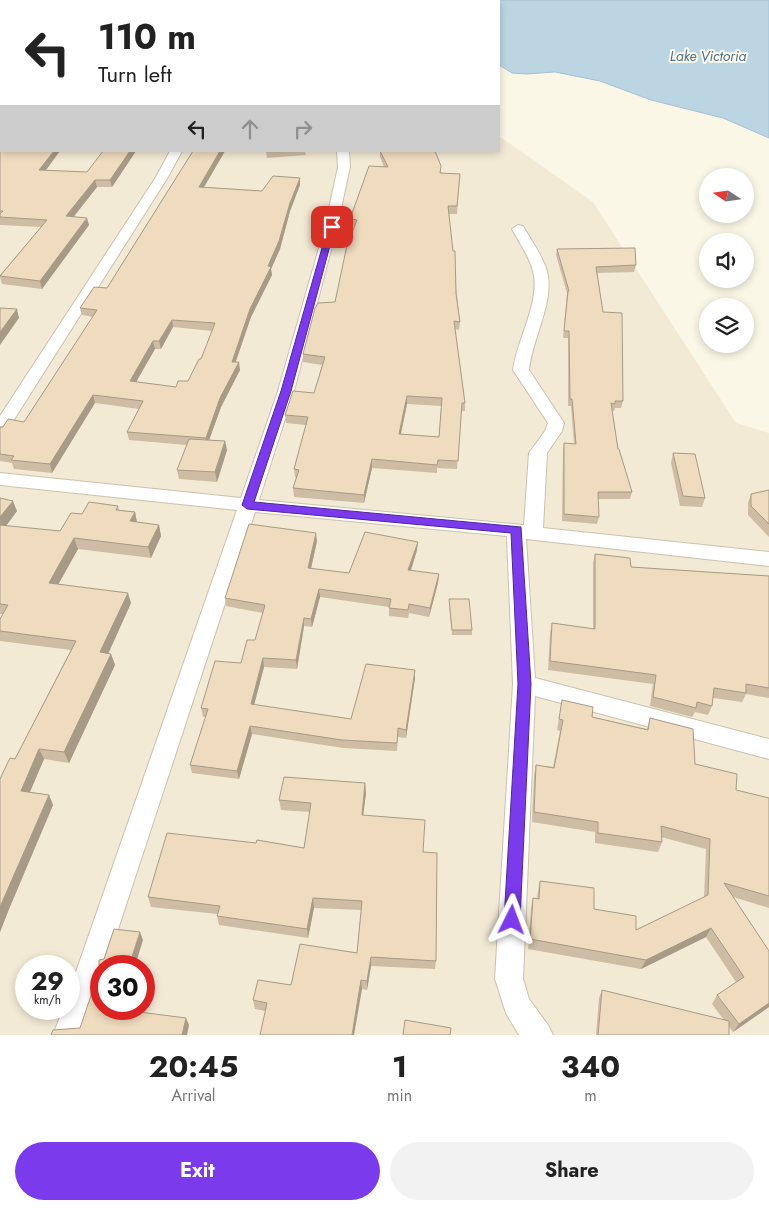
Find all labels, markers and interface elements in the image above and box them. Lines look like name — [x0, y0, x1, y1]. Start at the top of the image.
text: 110 m — [98, 12, 196, 62]
icon: left — [15, 20, 80, 85]
water label: Lake Victoria — [670, 46, 746, 66]
text: Turn left — [98, 58, 172, 90]
icon: left — [183, 115, 211, 143]
icon: ahead — [236, 115, 264, 143]
icon: right — [289, 115, 317, 143]
north arrow — [699, 168, 754, 222]
map controls — [699, 168, 754, 353]
pin — [311, 206, 353, 248]
icon: arrive — [318, 213, 346, 241]
button: sound — [699, 233, 754, 288]
button: layers — [699, 298, 754, 353]
position arrow — [485, 893, 537, 945]
speed limit sign: 30 — [90, 955, 155, 1020]
text: 29 — [31, 963, 64, 999]
text: km/h — [34, 991, 61, 1009]
text: 20:45 — [149, 1045, 238, 1088]
text: 1 — [392, 1045, 407, 1088]
text: 340 — [561, 1045, 620, 1088]
text: Arrival — [171, 1084, 216, 1107]
text: min — [387, 1084, 412, 1107]
text: m — [584, 1084, 597, 1107]
button: Exit — [15, 1142, 380, 1200]
button: Share — [390, 1142, 754, 1200]

